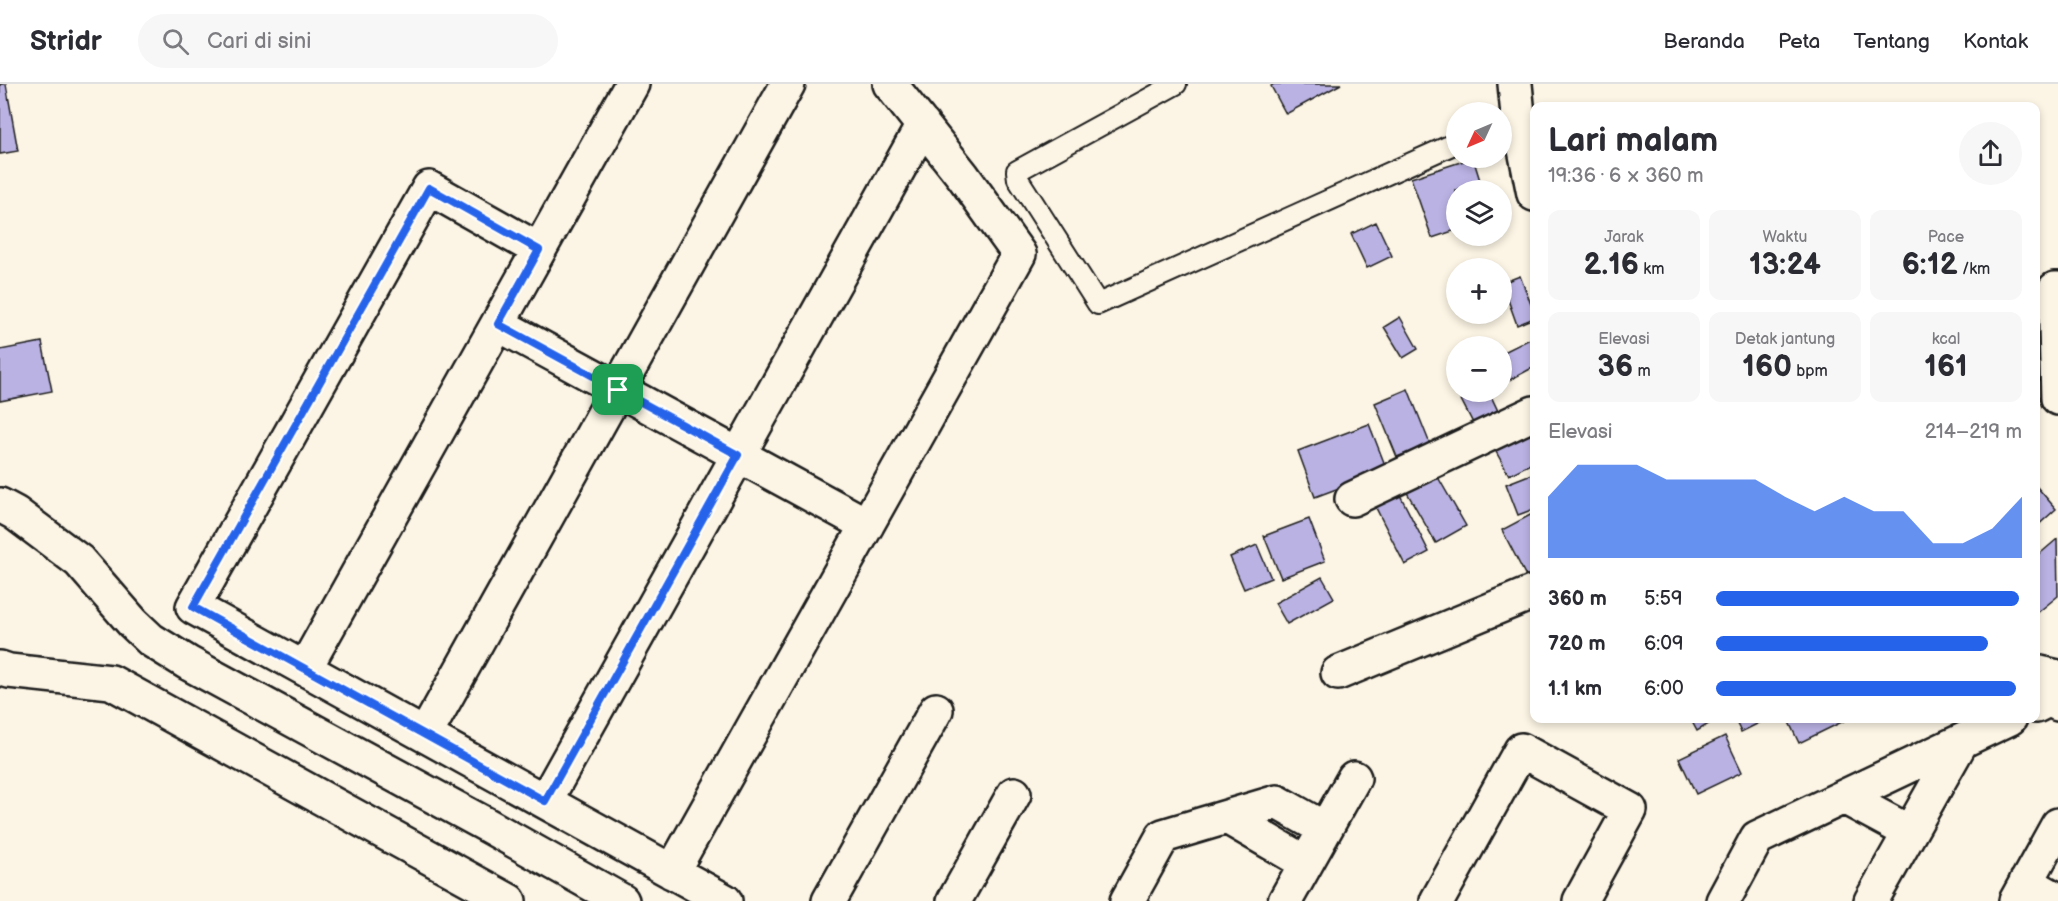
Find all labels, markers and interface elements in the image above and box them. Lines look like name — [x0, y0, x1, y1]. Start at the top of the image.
search box — [138, 14, 558, 68]
text: Stridr — [30, 25, 102, 58]
icon: search — [159, 25, 192, 58]
text: Cari di sini — [207, 28, 311, 55]
text: Beranda — [1663, 29, 1745, 54]
text: Peta — [1778, 29, 1821, 54]
text: Tentang — [1854, 29, 1930, 54]
text: Kontak — [1963, 29, 2028, 54]
north arrow — [1446, 102, 1512, 168]
map controls — [1446, 102, 1512, 402]
text: Lari malam — [1548, 121, 1718, 161]
button: share — [1959, 122, 2022, 185]
text: 19:36 · 6 × 360 m — [1548, 164, 1703, 188]
button: layers — [1446, 180, 1512, 246]
text: Jarak — [1604, 228, 1644, 247]
text: Waktu — [1763, 228, 1807, 247]
text: Pace — [1928, 228, 1964, 247]
text: 2.16 — [1584, 247, 1639, 283]
text: 13:24 — [1749, 247, 1821, 283]
text: 6:12 — [1902, 247, 1958, 283]
button: + — [1446, 258, 1512, 324]
text: km — [1639, 260, 1664, 279]
text: /km — [1958, 260, 1990, 279]
text: Elevasi — [1598, 330, 1650, 349]
text: Detak jantung — [1735, 330, 1835, 349]
text: kcal — [1932, 330, 1960, 349]
button: − — [1446, 336, 1512, 402]
text: 36 — [1597, 349, 1633, 385]
text: 160 — [1742, 349, 1792, 385]
text: 161 — [1924, 349, 1968, 385]
text: m — [1633, 362, 1651, 381]
text: bpm — [1792, 362, 1828, 381]
pin — [592, 364, 643, 415]
icon: arrive — [601, 373, 634, 406]
text: Elevasi — [1548, 420, 1613, 444]
text: 214–219 m — [1925, 420, 2022, 444]
text: 360 m — [1548, 587, 1607, 611]
text: 5:59 — [1644, 587, 1683, 611]
text: 720 m — [1548, 632, 1606, 656]
text: 6:09 — [1644, 632, 1684, 656]
text: 1.1 km — [1548, 677, 1602, 701]
text: 6:00 — [1644, 677, 1684, 701]

